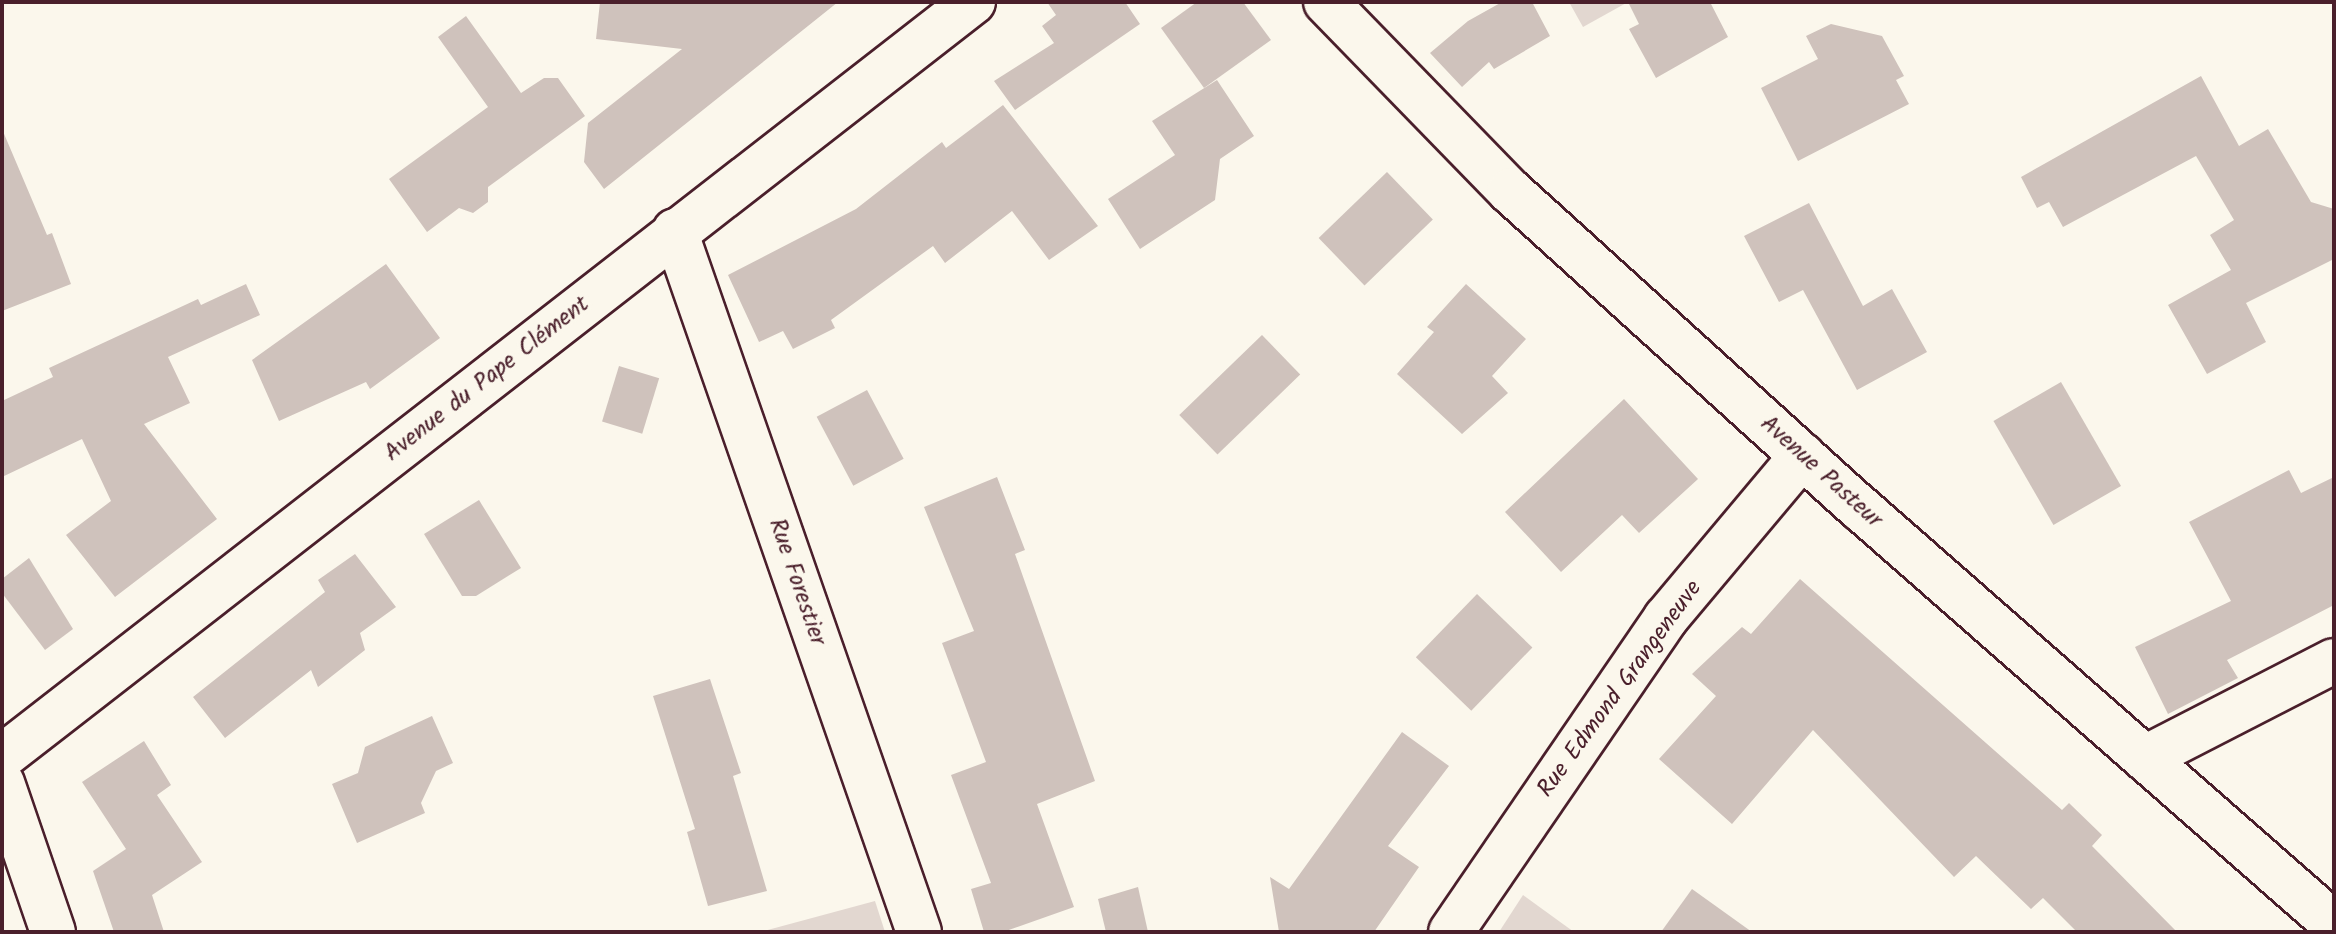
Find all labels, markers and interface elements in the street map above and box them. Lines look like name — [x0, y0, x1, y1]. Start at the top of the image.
street label: Avenue du Pape Clément — [379, 290, 595, 468]
street label: Avenue Pasteur — [1754, 410, 1888, 534]
street label: Rue Forestier — [762, 515, 832, 649]
street label: Rue Edmond Grangeneuve — [1532, 575, 1708, 803]

